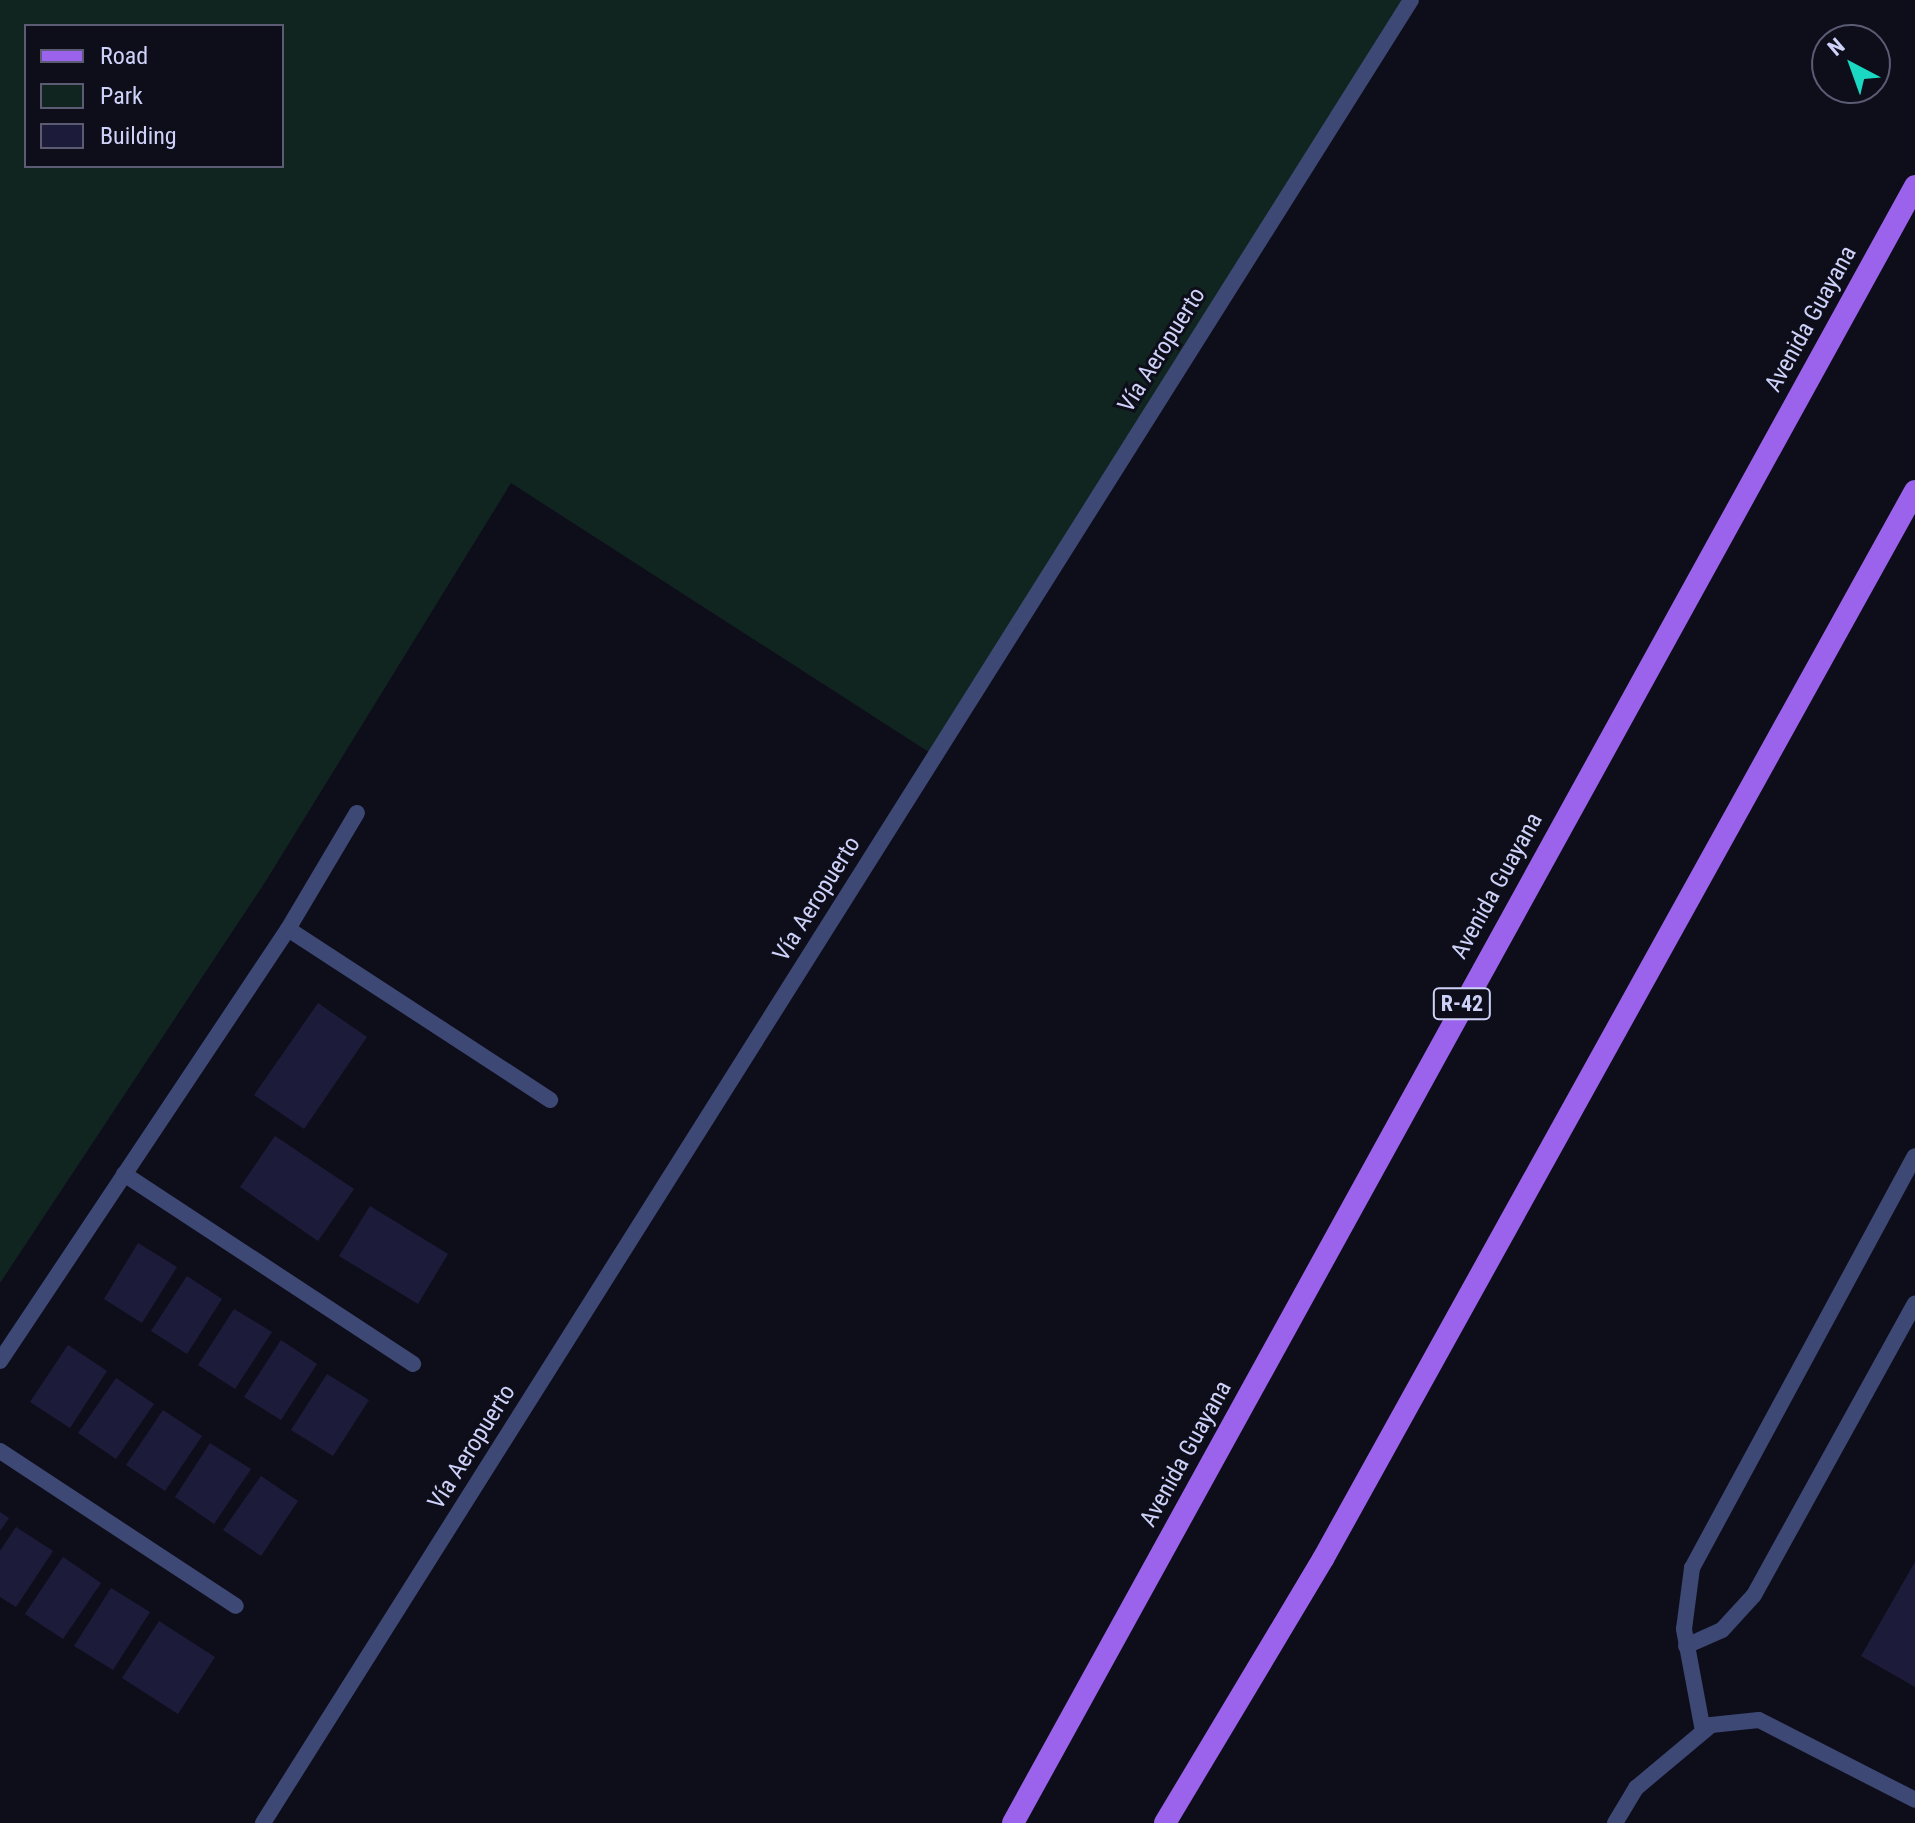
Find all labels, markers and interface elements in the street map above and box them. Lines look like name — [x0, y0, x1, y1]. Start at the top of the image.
legend — [24, 24, 284, 168]
north arrow — [1811, 24, 1891, 104]
text: N — [1823, 33, 1850, 61]
text: Road — [100, 42, 148, 70]
text: Park — [100, 82, 143, 110]
text: Building — [100, 122, 177, 150]
street label: Avenida Guayana — [1759, 241, 1863, 397]
street label: Vía Aeropuerto — [1112, 282, 1212, 418]
street label: Avenida Guayana — [1445, 808, 1549, 964]
street label: Vía Aeropuerto — [767, 831, 867, 967]
road number: R-42 — [1432, 986, 1492, 1022]
street label: Avenida Guayana — [1134, 1376, 1238, 1532]
street label: Vía Aeropuerto — [422, 1379, 522, 1515]

